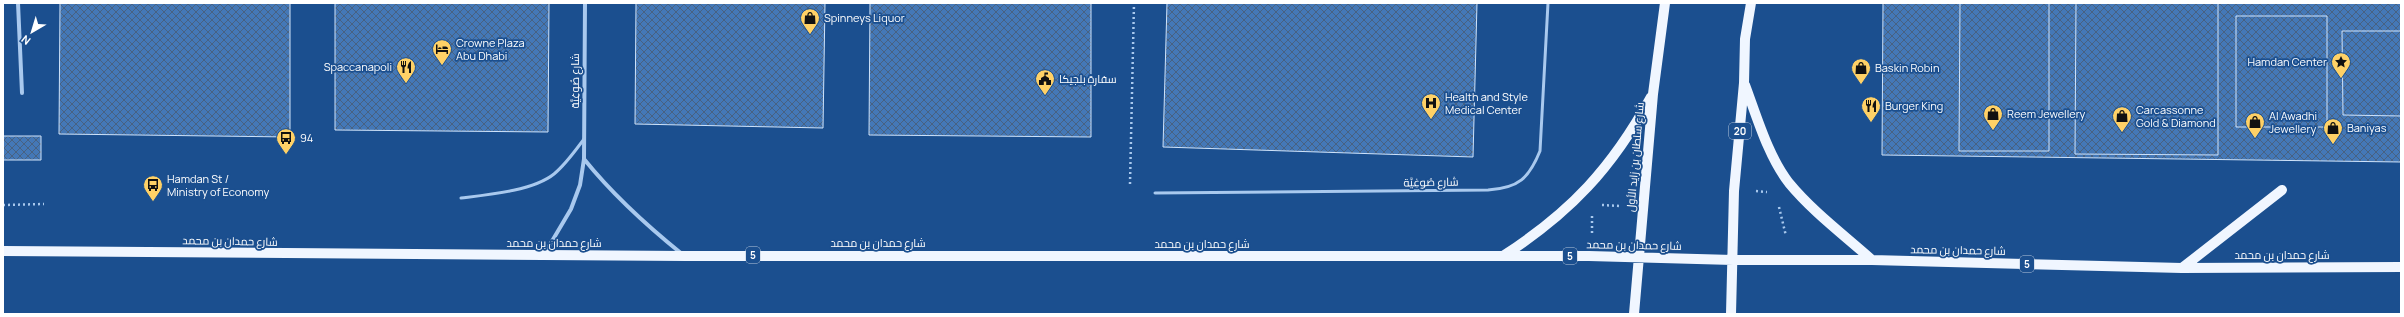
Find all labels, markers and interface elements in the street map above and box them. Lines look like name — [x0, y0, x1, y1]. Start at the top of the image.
shop icon: Spinneys Liquor — [799, 7, 821, 35]
place label: Spinneys Liquor — [824, 10, 905, 25]
north arrow — [12, 12, 52, 52]
text: N — [18, 32, 33, 49]
place label: Crowne Plaza Abu Dhabi — [456, 35, 525, 63]
hotel icon: Crowne Plaza Abu Dhabi — [431, 38, 453, 66]
place icon: Hamdan Center — [2330, 51, 2352, 79]
street label: شارع صُوغِيَّة — [567, 54, 583, 109]
place label: Hamdan Center — [2247, 54, 2327, 69]
restaurant icon: Spaccanapoli — [395, 56, 417, 84]
shop icon: Baskin Robin — [1850, 57, 1872, 85]
place label: Spaccanapoli — [324, 59, 392, 74]
place label: Baskin Robin — [1875, 60, 1939, 75]
public building icon: سفارة بلجيكا — [1034, 68, 1056, 96]
place label: سفارة بلجيكا — [1059, 71, 1117, 86]
place label: Health and Style Medical Center — [1445, 89, 1528, 117]
hospital icon: Health and Style Medical Center — [1420, 92, 1442, 120]
restaurant icon: Burger King — [1860, 95, 1882, 123]
place label: Burger King — [1885, 98, 1943, 113]
street label: شارع سلطان بن زايد الأول — [1622, 101, 1648, 213]
place label: Carcassonne Gold & Diamond — [2136, 102, 2216, 130]
shop icon: Reem Jewellery — [1982, 103, 2004, 131]
shop icon: Carcassonne Gold & Diamond — [2111, 105, 2133, 133]
place label: Reem Jewellery — [2007, 106, 2086, 121]
place label: Al Awadhi Jewellery — [2269, 108, 2317, 136]
shop icon: Al Awadhi Jewellery — [2244, 111, 2266, 139]
shop icon: Baniyas — [2322, 117, 2344, 145]
place label: Baniyas — [2347, 120, 2387, 135]
road number: 20 — [1729, 123, 1751, 139]
bus stop icon: 94 — [275, 127, 297, 155]
place label: 94 — [300, 130, 313, 145]
place label: Hamdan St / Ministry of Economy — [167, 171, 269, 199]
bus stop icon: Hamdan St / Ministry of Economy — [142, 174, 164, 202]
street label: شارع صُوغِيَّة — [1403, 174, 1459, 190]
street label: شارع حمدان بن محمد — [182, 232, 278, 250]
street label: شارع حمدان بن محمد — [506, 235, 602, 251]
street label: شارع حمدان بن محمد — [830, 235, 926, 251]
street label: شارع حمدان بن محمد — [1154, 236, 1250, 252]
street label: شارع حمدان بن محمد — [1586, 236, 1682, 254]
street label: شارع حمدان بن محمد — [1910, 241, 2006, 259]
road number: 5 — [746, 247, 760, 263]
street label: شارع حمدان بن محمد — [2234, 247, 2330, 263]
road number: 5 — [1563, 248, 1577, 264]
road number: 5 — [2020, 256, 2034, 272]

